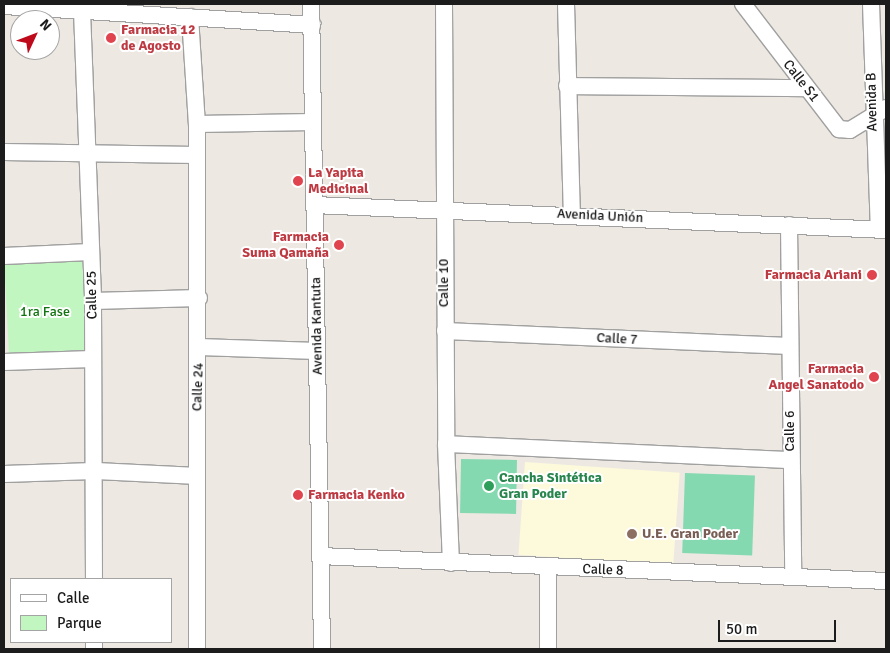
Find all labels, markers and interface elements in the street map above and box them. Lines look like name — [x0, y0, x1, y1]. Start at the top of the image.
north arrow — [10, 10, 60, 60]
text: N — [36, 16, 55, 34]
place label: Farmacia 12 de Agosto — [121, 22, 195, 54]
marker: Farmacia 12 de Agosto — [105, 32, 117, 44]
street label: Calle S1 — [779, 57, 823, 105]
street label: Avenida B — [863, 72, 881, 132]
place label: La Yapita Medicinal — [308, 165, 369, 198]
marker: La Yapita Medicinal — [292, 175, 304, 187]
street label: Avenida Unión — [556, 205, 644, 227]
place label: Farmacia Suma Qamaña — [242, 229, 329, 262]
marker: Farmacia Suma Qamaña — [333, 239, 345, 251]
street label: Calle 10 — [436, 259, 452, 307]
place label: Farmacia Ariani — [765, 267, 862, 283]
marker: Farmacia Ariani — [866, 269, 878, 281]
street label: Calle 25 — [83, 271, 101, 319]
street label: Avenida Kantuta — [308, 277, 326, 375]
park label: 1ra Fase — [20, 304, 70, 320]
street label: Calle 7 — [596, 330, 638, 348]
place label: Farmacia Angel Sanatodo — [768, 361, 864, 394]
street label: Calle 24 — [189, 362, 207, 412]
marker: Farmacia Angel Sanatodo — [868, 371, 880, 383]
street label: Calle 6 — [782, 410, 798, 452]
place label: Cancha Sintética Gran Poder — [499, 470, 602, 502]
marker: Cancha Sintética Gran Poder — [483, 480, 495, 492]
place label: Farmacia Kenko — [308, 487, 405, 503]
marker: Farmacia Kenko — [292, 489, 304, 501]
place label: U.E. Gran Poder — [642, 526, 738, 542]
marker: U.E. Gran Poder — [626, 528, 638, 540]
street label: Calle 8 — [582, 561, 624, 579]
legend — [10, 578, 172, 643]
text: Calle — [57, 589, 90, 607]
scale bar — [720, 610, 838, 642]
text: Parque — [57, 614, 102, 632]
text: 50 m — [726, 620, 757, 638]

